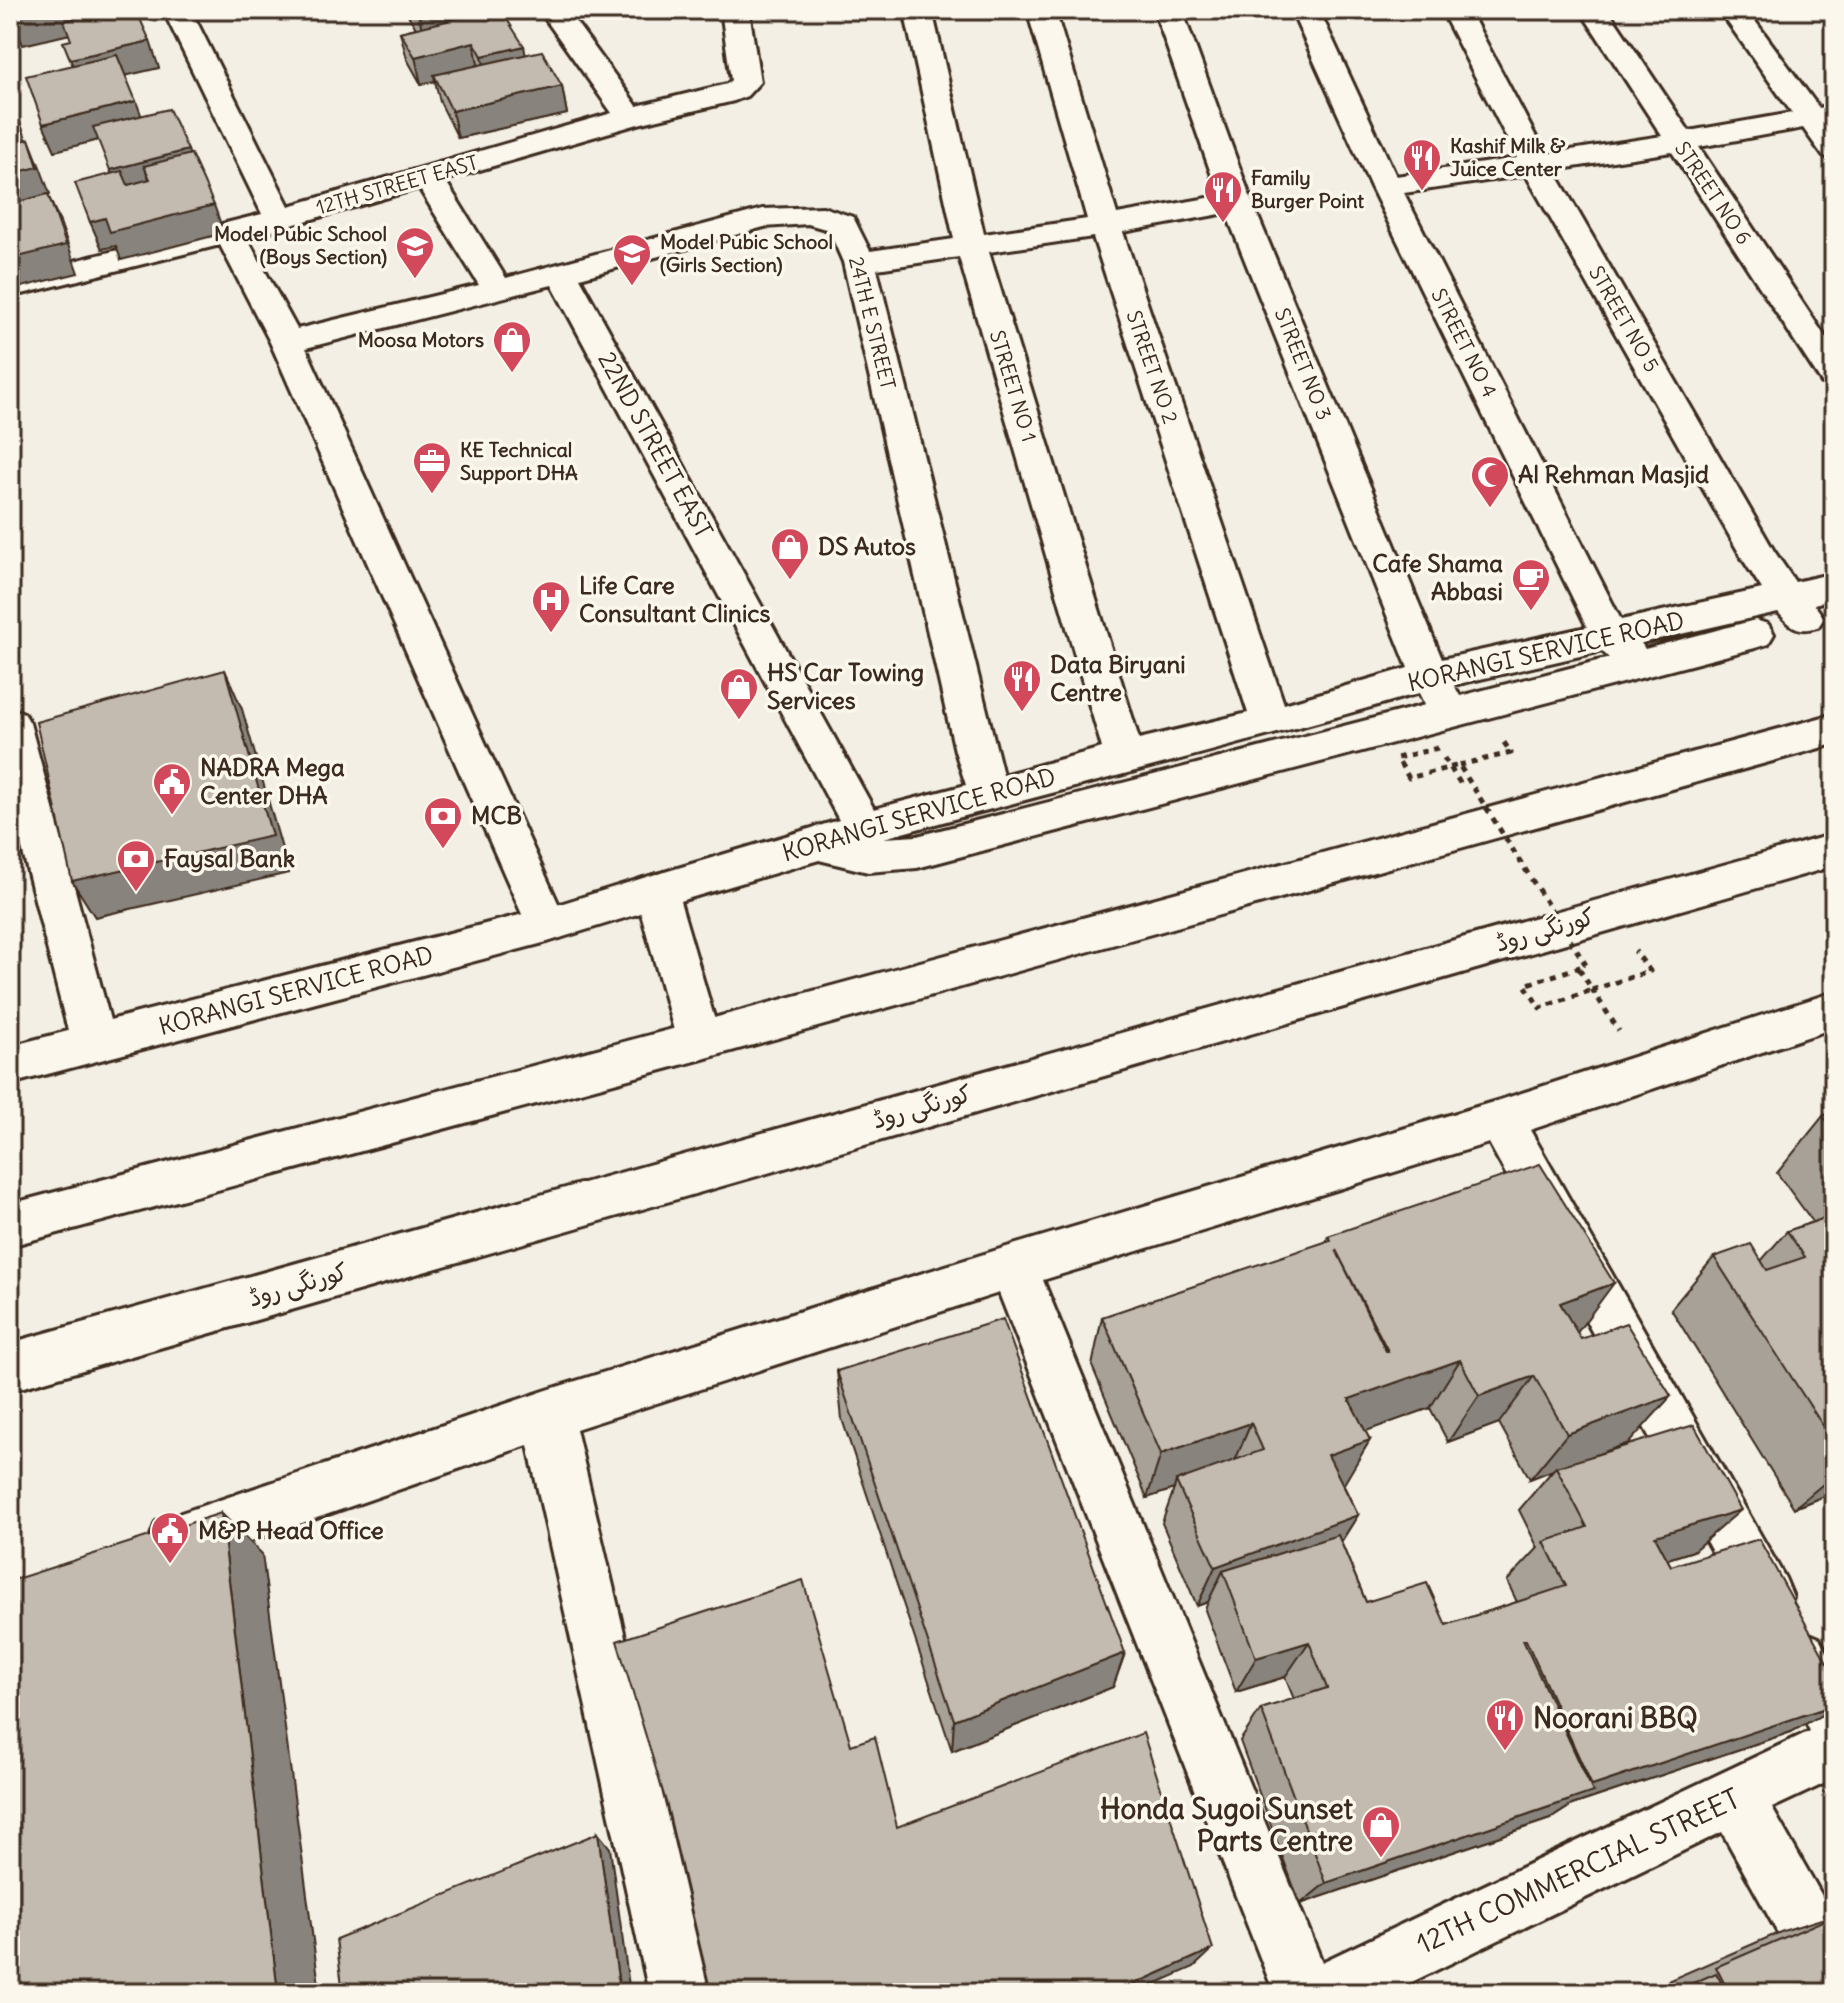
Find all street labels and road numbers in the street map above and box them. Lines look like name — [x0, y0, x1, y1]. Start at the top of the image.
street label: STREET NO 6 — [1670, 137, 1757, 249]
street label: 12TH STREET EAST — [313, 149, 481, 220]
street label: 24TH E STREET — [844, 254, 901, 392]
street label: STREET NO 5 — [1584, 261, 1665, 376]
street label: STREET NO 4 — [1426, 284, 1502, 401]
street label: STREET NO 3 — [1270, 304, 1337, 423]
street label: STREET NO 2 — [1121, 307, 1184, 427]
street label: STREET NO 1 — [985, 327, 1042, 444]
street label: 22ND STREET EAST — [592, 346, 720, 543]
street label: KORANGI SERVICE ROAD — [1405, 605, 1687, 697]
street label: KORANGI SERVICE ROAD — [779, 761, 1059, 867]
street label: کورنگی روڈ — [1492, 901, 1598, 958]
street label: KORANGI SERVICE ROAD — [155, 939, 436, 1041]
street label: کورنگی روڈ — [869, 1078, 975, 1135]
street label: کورنگی روڈ — [245, 1256, 351, 1313]
street label: 12TH COMMERCIAL STREET — [1411, 1780, 1745, 1962]

